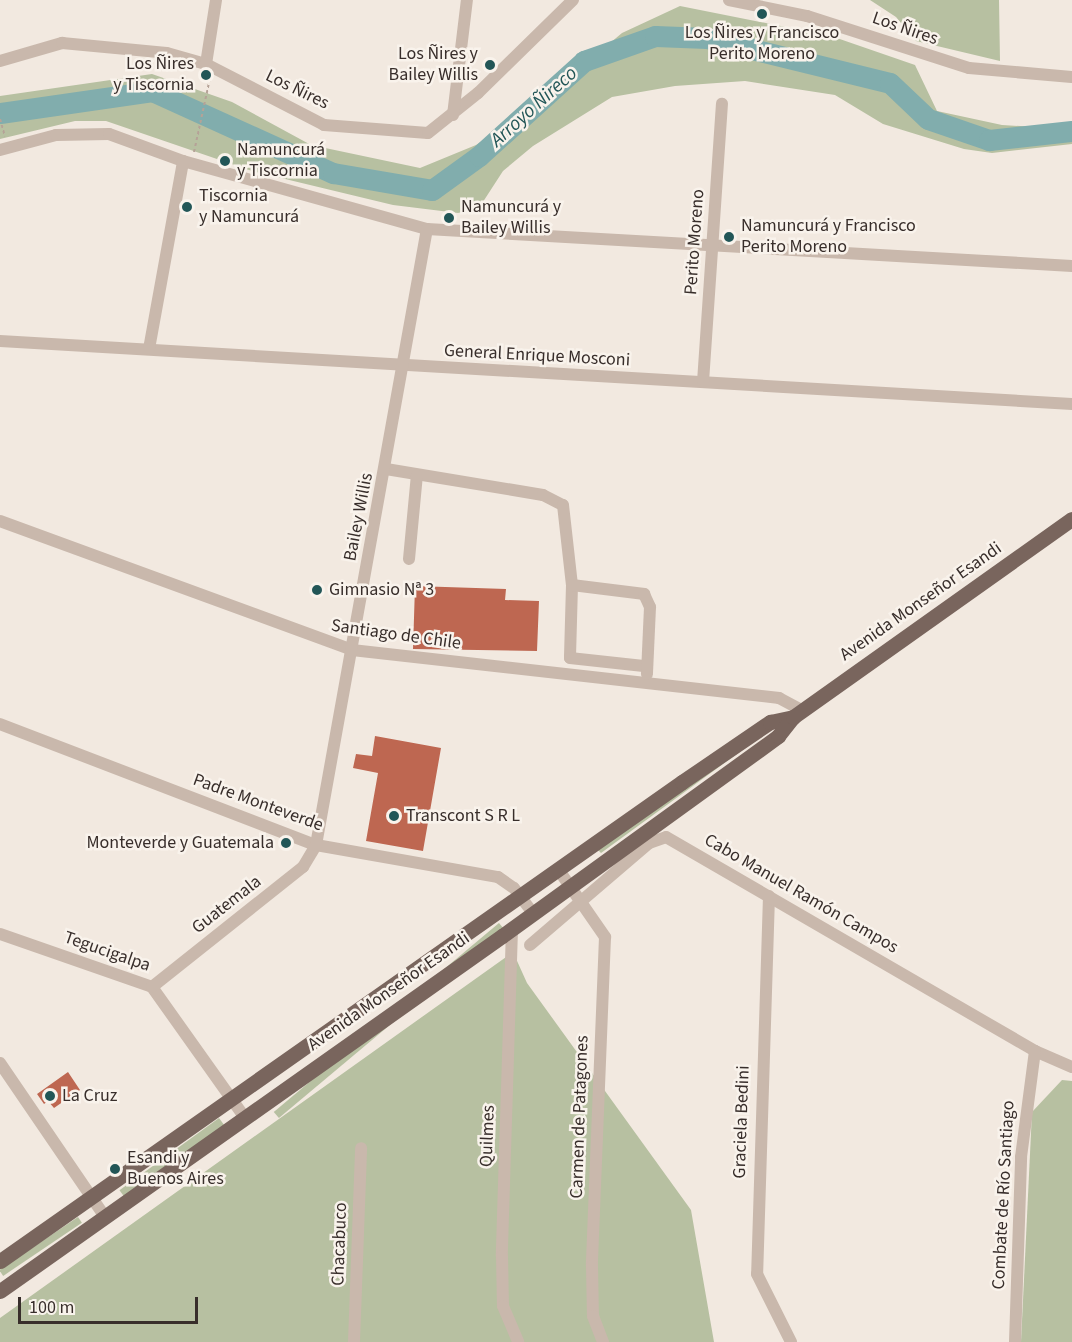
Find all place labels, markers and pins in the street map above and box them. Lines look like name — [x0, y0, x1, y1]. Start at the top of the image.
marker: Los Ñires y Francisco Perito Moreno — [755, 7, 769, 21]
place label: Los Ñires y Francisco Perito Moreno — [685, 23, 839, 66]
place label: Los Ñires y Bailey Willis — [389, 44, 478, 86]
place label: Los Ñires y Tiscornia — [113, 54, 194, 97]
marker: Los Ñires y Bailey Willis — [483, 58, 497, 72]
marker: Los Ñires y Tiscornia — [199, 68, 213, 82]
place label: Namuncurá y Tiscornia — [237, 140, 325, 182]
marker: Namuncurá y Tiscornia — [218, 154, 232, 168]
place label: Tiscornia y Namuncurá — [199, 186, 299, 228]
place label: Namuncurá y Bailey Willis — [461, 197, 561, 240]
marker: Tiscornia y Namuncurá — [180, 200, 194, 214]
marker: Namuncurá y Bailey Willis — [442, 211, 456, 225]
place label: Namuncurá y Francisco Perito Moreno — [741, 216, 916, 258]
marker: Namuncurá y Francisco Perito Moreno — [722, 230, 736, 244]
place label: Gimnasio Nª 3 — [329, 579, 434, 601]
marker: Gimnasio Nª 3 — [310, 583, 324, 597]
place label: Transcont S R L — [406, 805, 520, 827]
marker: Transcont S R L — [387, 809, 401, 823]
place label: Monteverde y Guatemala — [86, 832, 274, 854]
marker: Monteverde y Guatemala — [279, 836, 293, 850]
place label: La Cruz — [62, 1085, 117, 1107]
marker: La Cruz — [43, 1089, 57, 1103]
place label: Esandi y Buenos Aires — [127, 1148, 224, 1190]
marker: Esandi y Buenos Aires — [108, 1162, 122, 1176]

